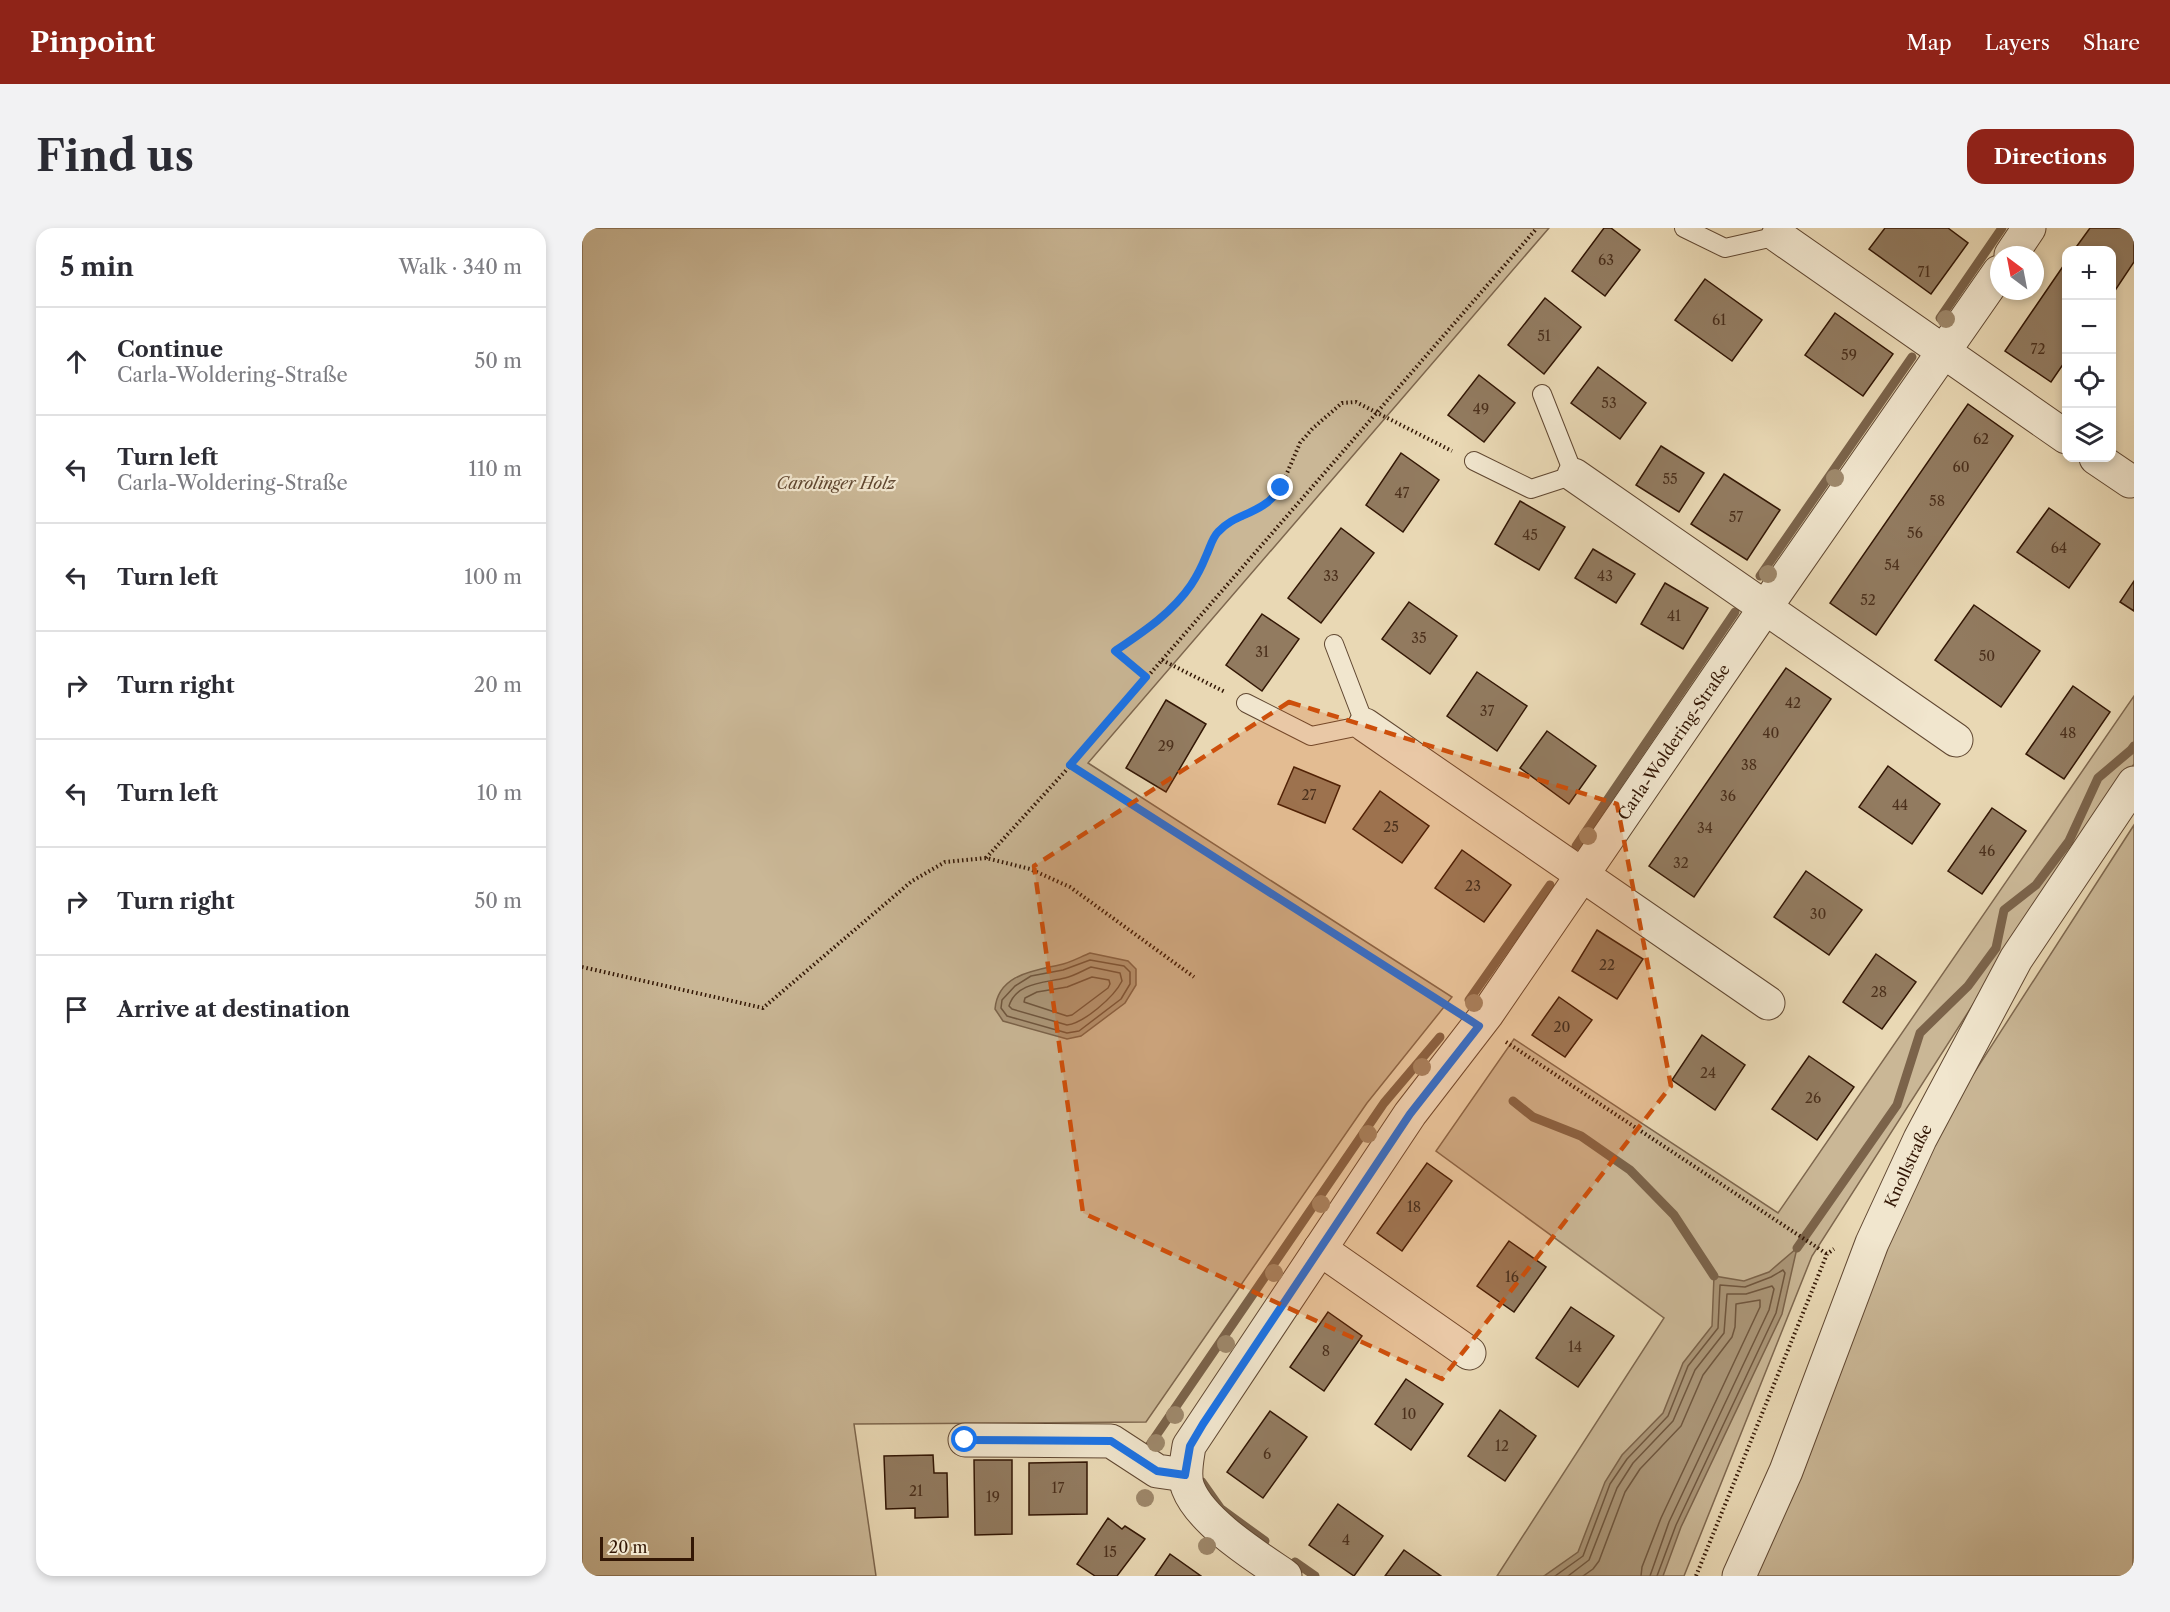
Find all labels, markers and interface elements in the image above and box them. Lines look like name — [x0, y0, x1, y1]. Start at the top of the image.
text: Pinpoint — [30, 25, 155, 59]
text: Map — [1907, 30, 1952, 55]
text: Layers — [1985, 30, 2050, 55]
text: Share — [2083, 30, 2140, 55]
button: Directions — [1967, 129, 2134, 184]
text: Find us — [36, 130, 194, 182]
north arrow — [1990, 246, 2044, 300]
map controls — [2062, 246, 2116, 462]
button: + — [2062, 246, 2116, 300]
text: 5 min — [60, 251, 134, 283]
house number: 63 — [1598, 251, 1614, 269]
text: Walk · 340 m — [399, 255, 522, 279]
house number: 71 — [1918, 263, 1930, 281]
button: − — [2062, 300, 2116, 354]
house number: 61 — [1712, 311, 1726, 329]
house number: 51 — [1537, 327, 1551, 345]
text: Continue — [117, 336, 223, 363]
house number: 72 — [2031, 340, 2045, 358]
icon: ahead — [60, 345, 93, 378]
house number: 59 — [1841, 346, 1857, 364]
text: 50 m — [475, 349, 522, 373]
button: locate — [2062, 354, 2116, 408]
text: Carla-Woldering-Straße — [117, 363, 348, 387]
house number: 53 — [1601, 394, 1617, 412]
house number: 49 — [1473, 400, 1489, 418]
button: layers — [2062, 408, 2116, 462]
house number: 62 — [1973, 430, 1989, 448]
text: Turn left — [117, 444, 218, 471]
icon: left — [60, 453, 93, 486]
text: 110 m — [469, 457, 522, 481]
house number: 60 — [1952, 458, 1970, 476]
house number: 55 — [1662, 470, 1678, 488]
text: Carla-Woldering-Straße — [117, 471, 348, 495]
park label: Carolinger Holz — [777, 473, 897, 493]
route end — [1267, 474, 1293, 500]
house number: 47 — [1395, 484, 1410, 502]
house number: 58 — [1929, 492, 1945, 510]
house number: 57 — [1729, 508, 1743, 526]
house number: 56 — [1907, 524, 1923, 542]
house number: 45 — [1522, 526, 1538, 544]
house number: 64 — [2051, 539, 2067, 557]
house number: 54 — [1884, 556, 1900, 574]
icon: left — [60, 561, 93, 594]
text: Turn left — [117, 564, 218, 591]
text: 100 m — [464, 565, 522, 589]
house number: 33 — [1323, 567, 1339, 585]
house number: 43 — [1597, 567, 1613, 585]
house number: 52 — [1860, 591, 1876, 609]
house number: 41 — [1667, 607, 1681, 625]
house number: 35 — [1411, 629, 1427, 647]
house number: 31 — [1255, 643, 1269, 661]
house number: 50 — [1979, 647, 1995, 665]
street label: Carla-Woldering-Straße — [1613, 660, 1734, 824]
icon: right — [60, 669, 93, 702]
text: Turn right — [117, 672, 235, 699]
text: 20 m — [474, 673, 522, 697]
house number: 42 — [1785, 694, 1801, 712]
house number: 37 — [1480, 702, 1494, 720]
house number: 40 — [1763, 724, 1780, 742]
house number: 48 — [2060, 724, 2076, 742]
house number: 29 — [1158, 737, 1174, 755]
house number: 38 — [1741, 756, 1757, 774]
icon: left — [60, 777, 93, 810]
text: Turn left — [117, 780, 218, 807]
text: 10 m — [477, 781, 522, 805]
house number: 27 — [1302, 786, 1317, 804]
house number: 36 — [1720, 787, 1736, 805]
house number: 44 — [1892, 796, 1908, 814]
house number: 25 — [1383, 818, 1399, 836]
house number: 34 — [1697, 819, 1713, 837]
house number: 46 — [1979, 842, 1995, 860]
house number: 32 — [1673, 854, 1689, 872]
house number: 23 — [1465, 877, 1481, 895]
icon: right — [60, 885, 93, 918]
text: Turn right — [117, 888, 235, 915]
text: 50 m — [475, 889, 522, 913]
house number: 30 — [1810, 905, 1826, 923]
house number: 22 — [1599, 956, 1615, 974]
house number: 28 — [1871, 983, 1887, 1001]
icon: arrive — [60, 993, 93, 1026]
text: Arrive at destination — [117, 996, 350, 1023]
house number: 20 — [1554, 1018, 1571, 1036]
house number: 24 — [1700, 1064, 1716, 1082]
house number: 26 — [1805, 1089, 1821, 1107]
street label: Knollstraße — [1880, 1121, 1936, 1210]
house number: 18 — [1407, 1198, 1421, 1216]
house number: 16 — [1505, 1268, 1519, 1286]
house number: 14 — [1568, 1338, 1582, 1356]
house number: 8 — [1322, 1342, 1330, 1360]
house number: 10 — [1402, 1405, 1416, 1423]
route start — [951, 1426, 977, 1452]
house number: 12 — [1495, 1437, 1509, 1455]
house number: 6 — [1263, 1445, 1271, 1463]
house number: 17 — [1052, 1479, 1064, 1497]
house number: 21 — [909, 1482, 923, 1500]
house number: 19 — [986, 1488, 1000, 1506]
house number: 4 — [1342, 1531, 1350, 1549]
scale bar — [600, 1534, 694, 1562]
text: 20 m — [609, 1537, 648, 1557]
house number: 15 — [1103, 1543, 1117, 1561]

